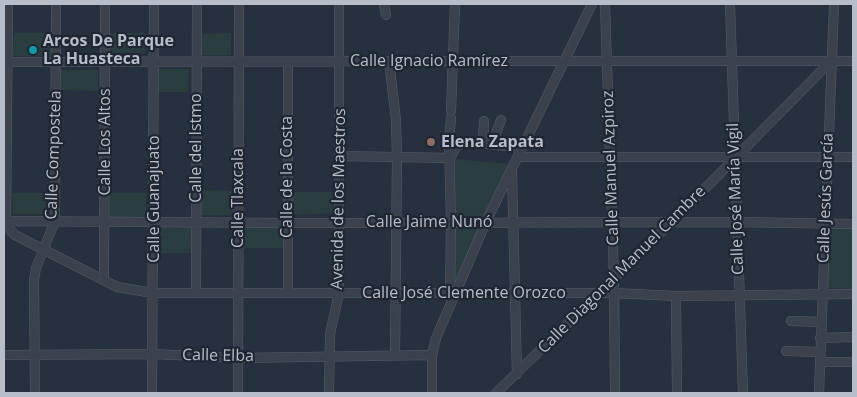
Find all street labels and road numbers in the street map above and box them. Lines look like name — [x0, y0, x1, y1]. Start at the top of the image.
street label: Calle Ignacio Ramírez — [350, 51, 508, 71]
street label: Calle Los Altos — [95, 88, 115, 196]
street label: Calle Compostela — [42, 90, 66, 220]
street label: Calle Manuel Azpiroz — [599, 90, 623, 246]
street label: Calle del Istmo — [186, 93, 206, 203]
street label: Avenida de los Maestros — [328, 108, 350, 290]
street label: Calle de la Costa — [277, 116, 297, 238]
street label: Calle José María Vigil — [724, 123, 748, 275]
street label: Calle Jesús García — [814, 133, 838, 263]
street label: Calle Guanajuato — [144, 135, 164, 263]
street label: Calle Tlaxcala — [228, 148, 248, 248]
street label: Calle Diagonal Manuel Cambre — [534, 182, 710, 358]
street label: Calle Jaime Nunó — [366, 212, 492, 232]
street label: Calle José Clemente Orozco — [362, 283, 566, 303]
street label: Calle Elba — [182, 346, 254, 366]

